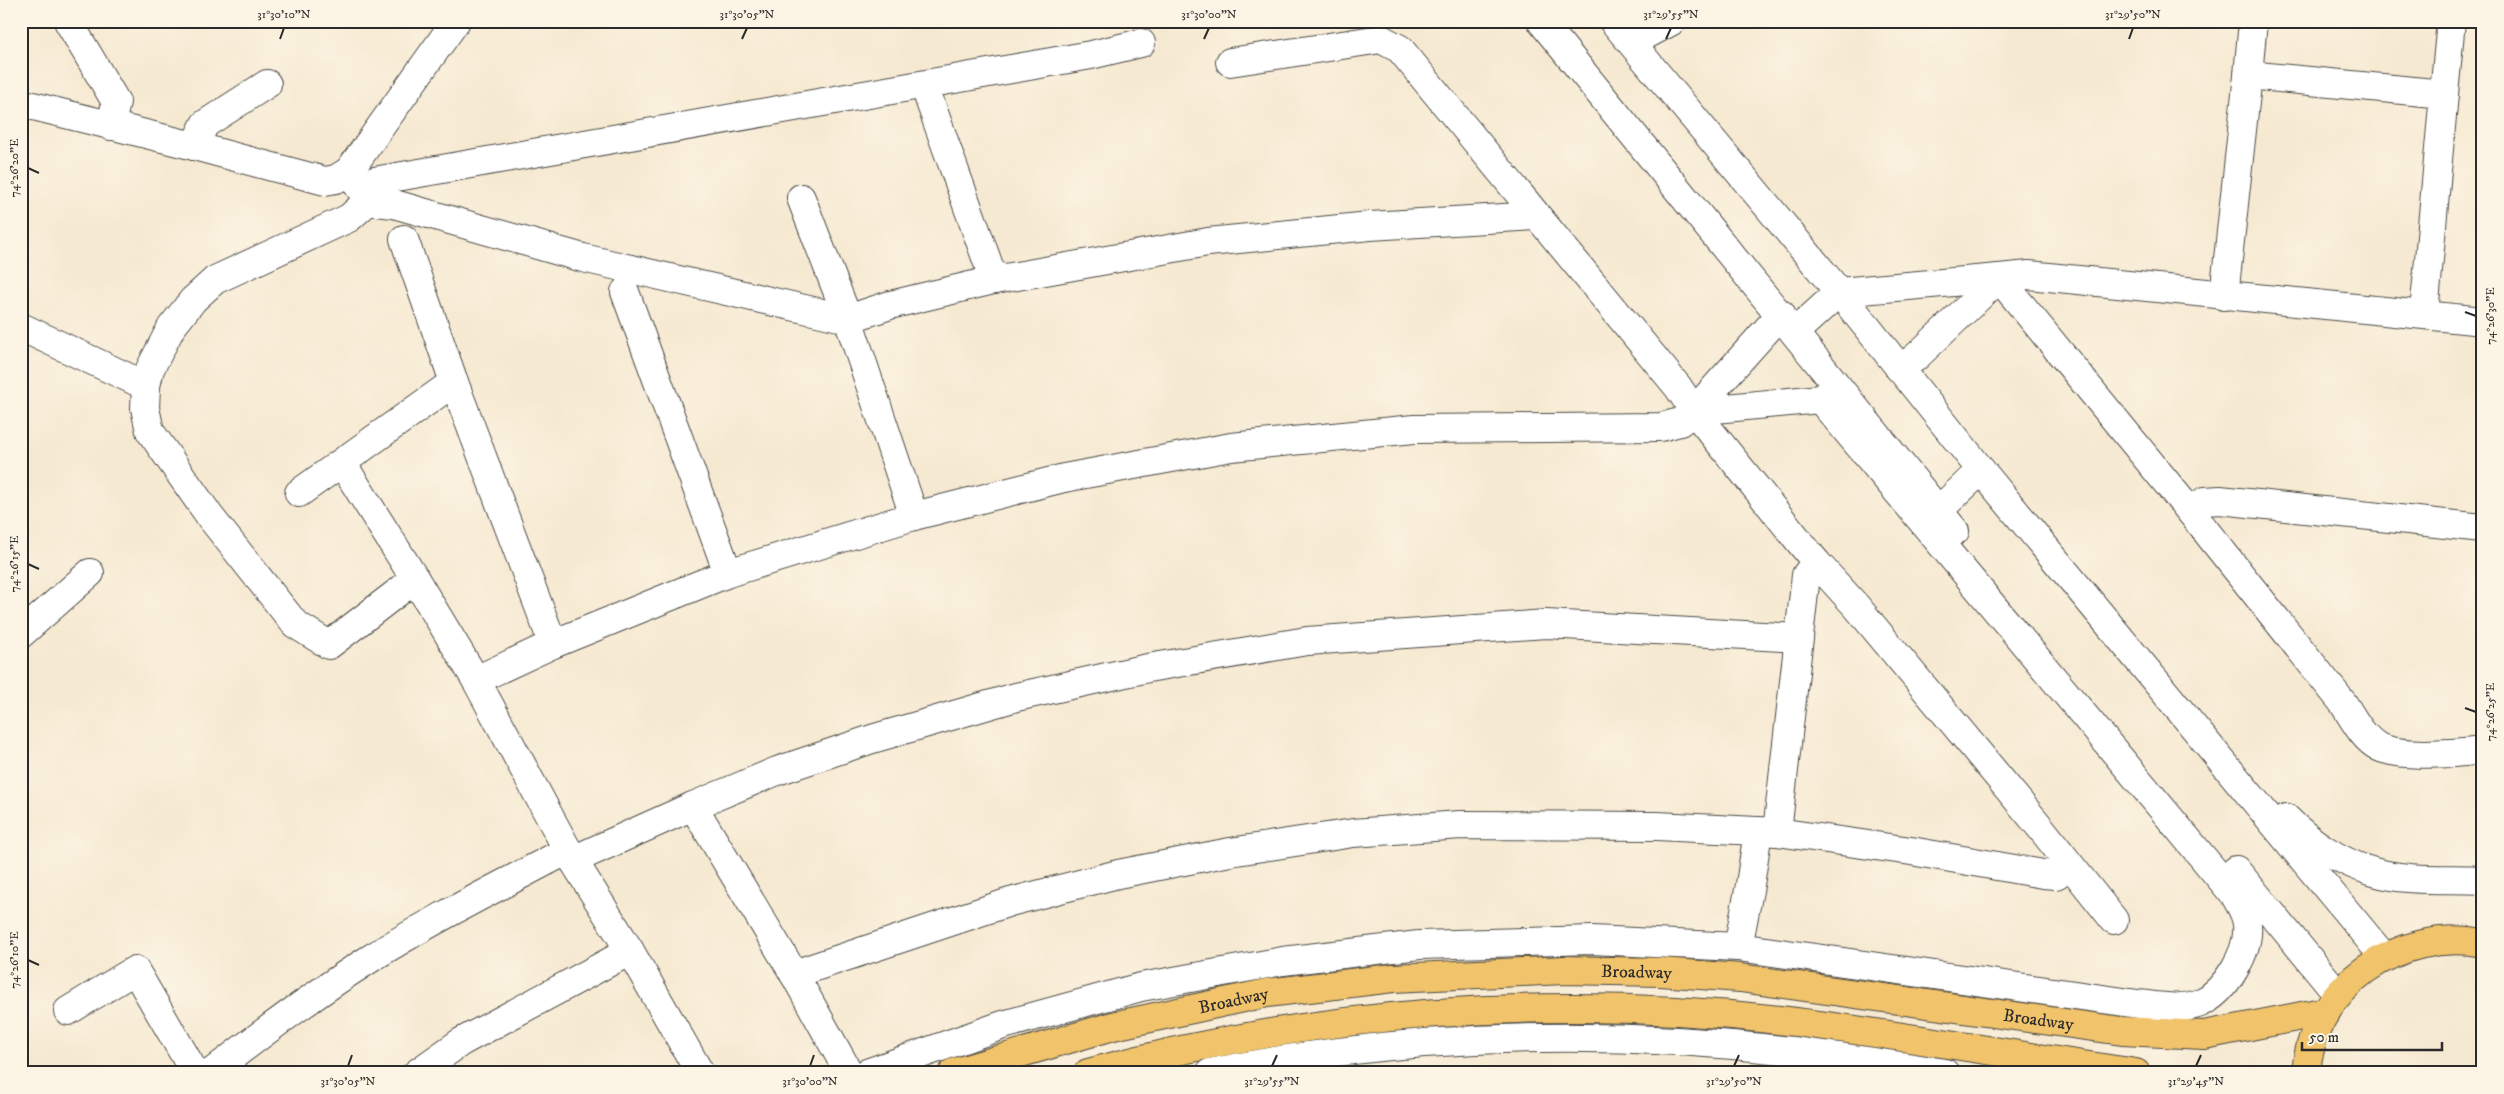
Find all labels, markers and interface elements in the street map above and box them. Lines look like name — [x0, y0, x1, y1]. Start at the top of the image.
text: 31°30'10"N — [257, 7, 311, 22]
text: 31°30'05"N — [720, 7, 775, 22]
text: 31°30'00"N — [1181, 7, 1237, 22]
text: 31°29'55"N — [1643, 7, 1699, 22]
text: 31°29'50"N — [2105, 7, 2161, 22]
text: 74°26'20"E — [7, 138, 22, 197]
text: 74°26'30"E — [2483, 287, 2498, 345]
text: 74°26'15"E — [7, 535, 22, 592]
text: 74°26'25"E — [2483, 682, 2498, 741]
text: 74°26'10"E — [7, 931, 22, 989]
street label: Broadway — [1601, 961, 1673, 985]
street label: Broadway — [1197, 983, 1271, 1019]
street label: Broadway — [2002, 1005, 2076, 1036]
scale bar — [2302, 1019, 2442, 1051]
text: 50 m — [2309, 1028, 2339, 1047]
text: 31°30'05"N — [321, 1074, 376, 1089]
text: 31°30'00"N — [782, 1074, 838, 1089]
text: 31°29'55"N — [1244, 1074, 1300, 1089]
text: 31°29'50"N — [1706, 1074, 1762, 1089]
text: 31°29'45"N — [2168, 1074, 2224, 1089]

